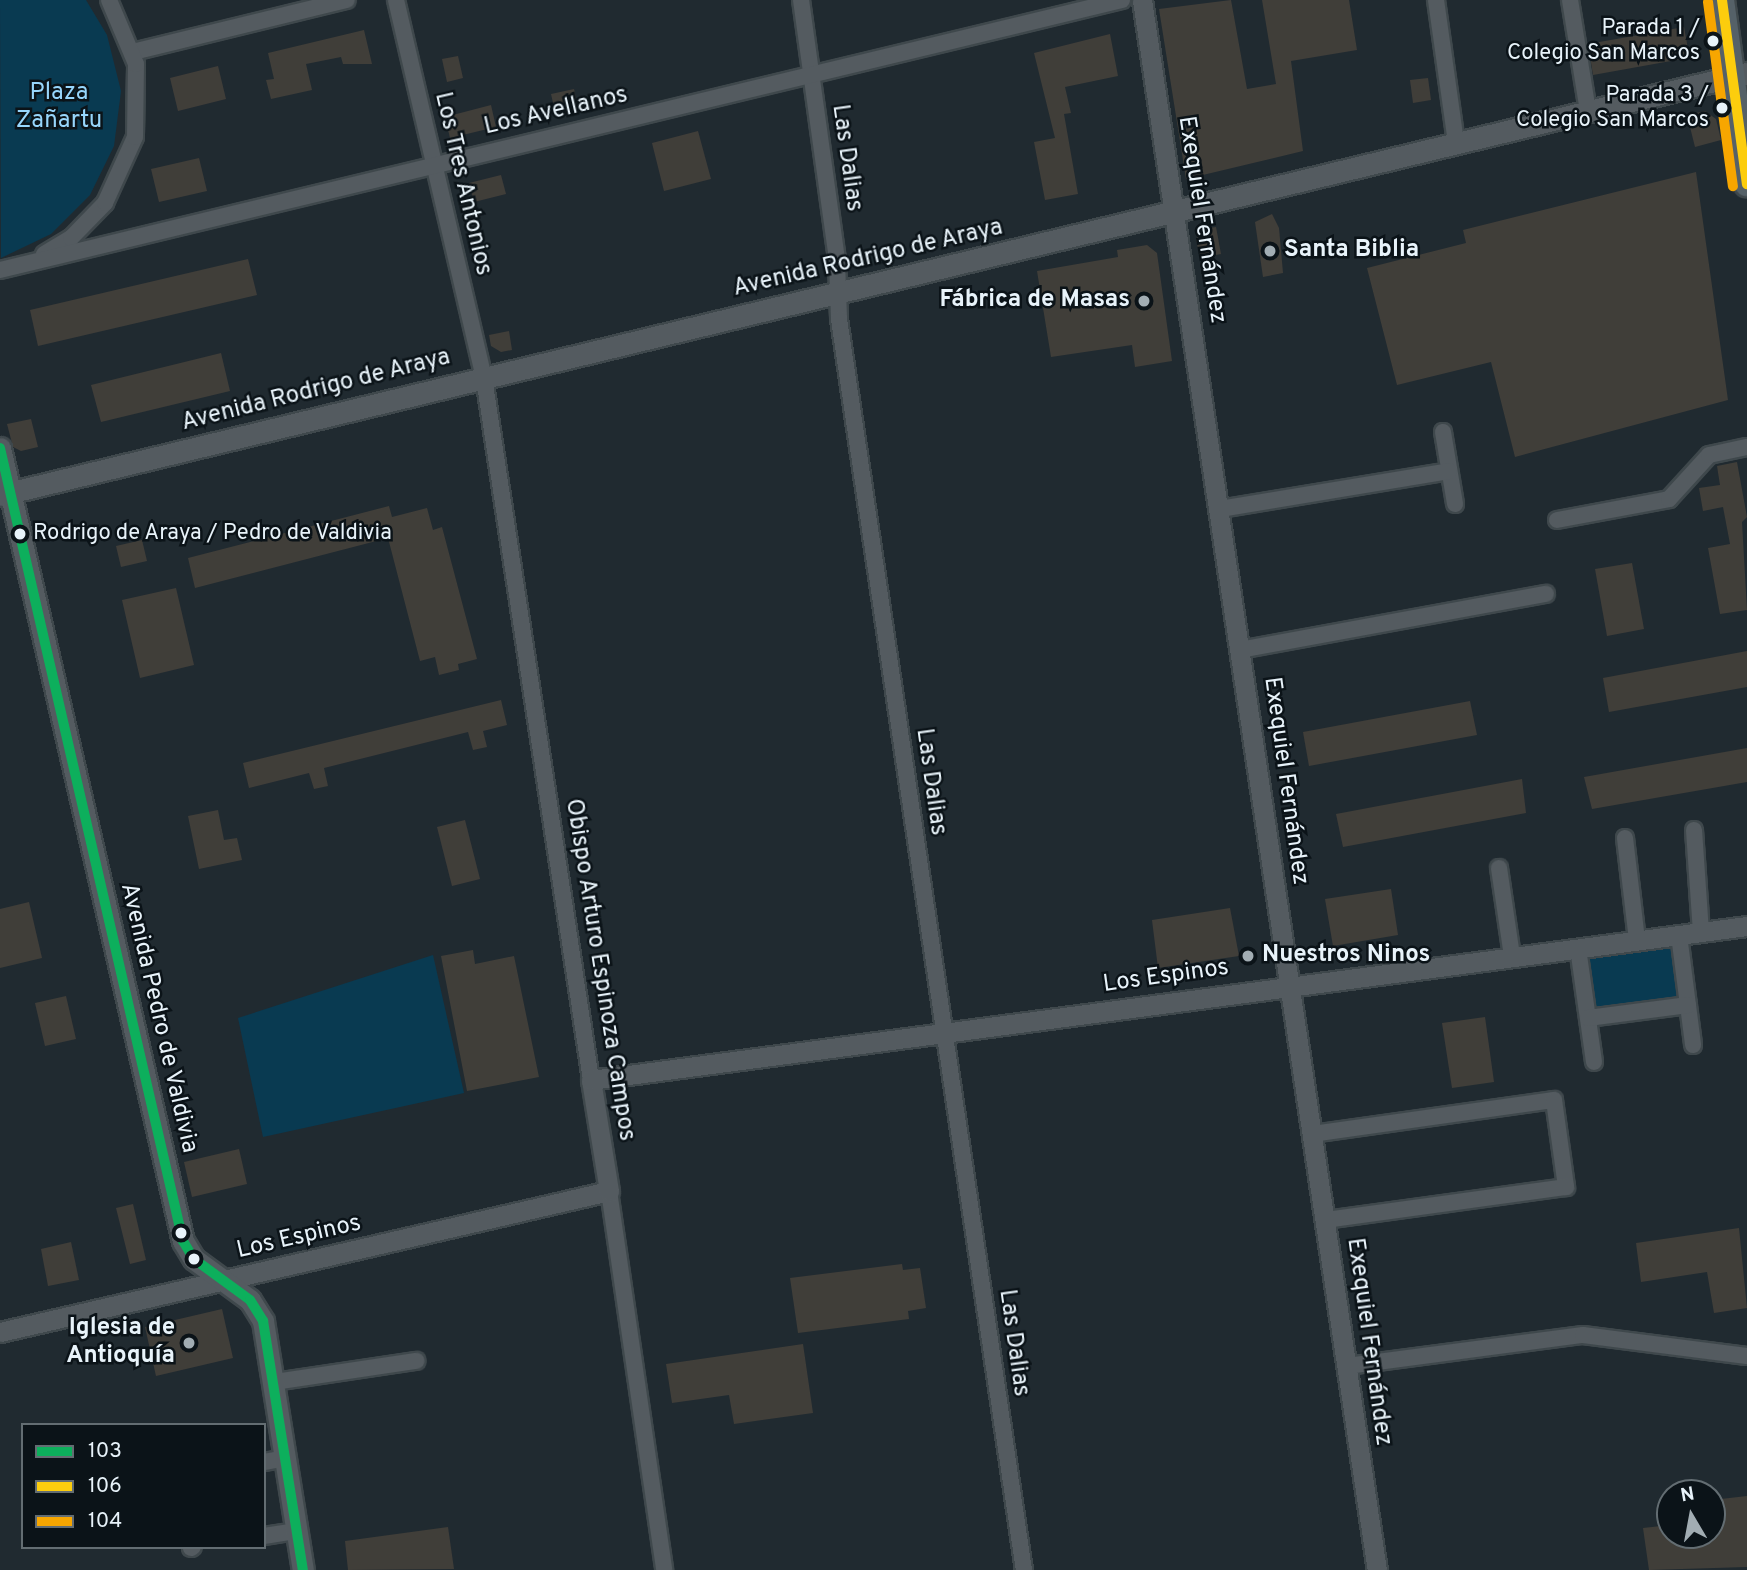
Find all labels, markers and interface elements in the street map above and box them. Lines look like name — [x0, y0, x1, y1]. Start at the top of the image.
place label: Parada 1 / Colegio San Marcos — [1507, 15, 1700, 66]
marker: Parada 1 / Colegio San Marcos — [1706, 34, 1720, 48]
park label: Plaza Zañartu — [16, 80, 102, 136]
street label: Los Avellanos — [481, 81, 631, 143]
place label: Parada 3 / Colegio San Marcos — [1516, 82, 1709, 134]
street label: Los Tres Antonios — [427, 89, 497, 279]
marker: Parada 3 / Colegio San Marcos — [1715, 101, 1729, 115]
street label: Las Dalias — [824, 103, 868, 213]
street label: Exequiel Fernández — [1170, 114, 1232, 326]
street label: Avenida Rodrigo de Araya — [730, 214, 1006, 304]
place label: Santa Biblia — [1284, 237, 1419, 265]
marker: Santa Biblia — [1262, 243, 1278, 259]
place label: Fábrica de Masas — [940, 287, 1130, 315]
marker: Fábrica de Masas — [1136, 293, 1152, 309]
street label: Avenida Rodrigo de Araya — [178, 344, 454, 438]
place label: Rodrigo de Araya / Pedro de Valdivia — [33, 521, 394, 547]
marker: Rodrigo de Araya / Pedro de Valdivia — [13, 527, 27, 541]
street label: Exequiel Fernández — [1256, 675, 1314, 887]
street label: Las Dalias — [908, 727, 952, 837]
street label: Obispo Arturo Espinoza Campos — [558, 796, 640, 1144]
street label: Avenida Pedro de Valdivia — [113, 880, 203, 1156]
place label: Nuestros Ninos — [1262, 942, 1430, 970]
marker: Nuestros Ninos — [1240, 948, 1256, 964]
street label: Los Espinos — [1101, 954, 1231, 1000]
street label: Los Espinos — [234, 1210, 364, 1266]
unlabelled marker — [174, 1226, 188, 1240]
street label: Exequiel Fernández — [1339, 1236, 1397, 1448]
unlabelled marker — [187, 1252, 201, 1266]
street label: Las Dalias — [991, 1288, 1035, 1398]
place label: Iglesia de Antioquía — [66, 1315, 175, 1371]
marker: Iglesia de Antioquía — [181, 1335, 197, 1351]
legend — [21, 1423, 266, 1549]
text: 103 — [88, 1438, 122, 1465]
text: 106 — [88, 1473, 122, 1500]
north arrow — [1656, 1479, 1726, 1549]
text: N — [1679, 1482, 1697, 1508]
text: 104 — [88, 1508, 122, 1535]

